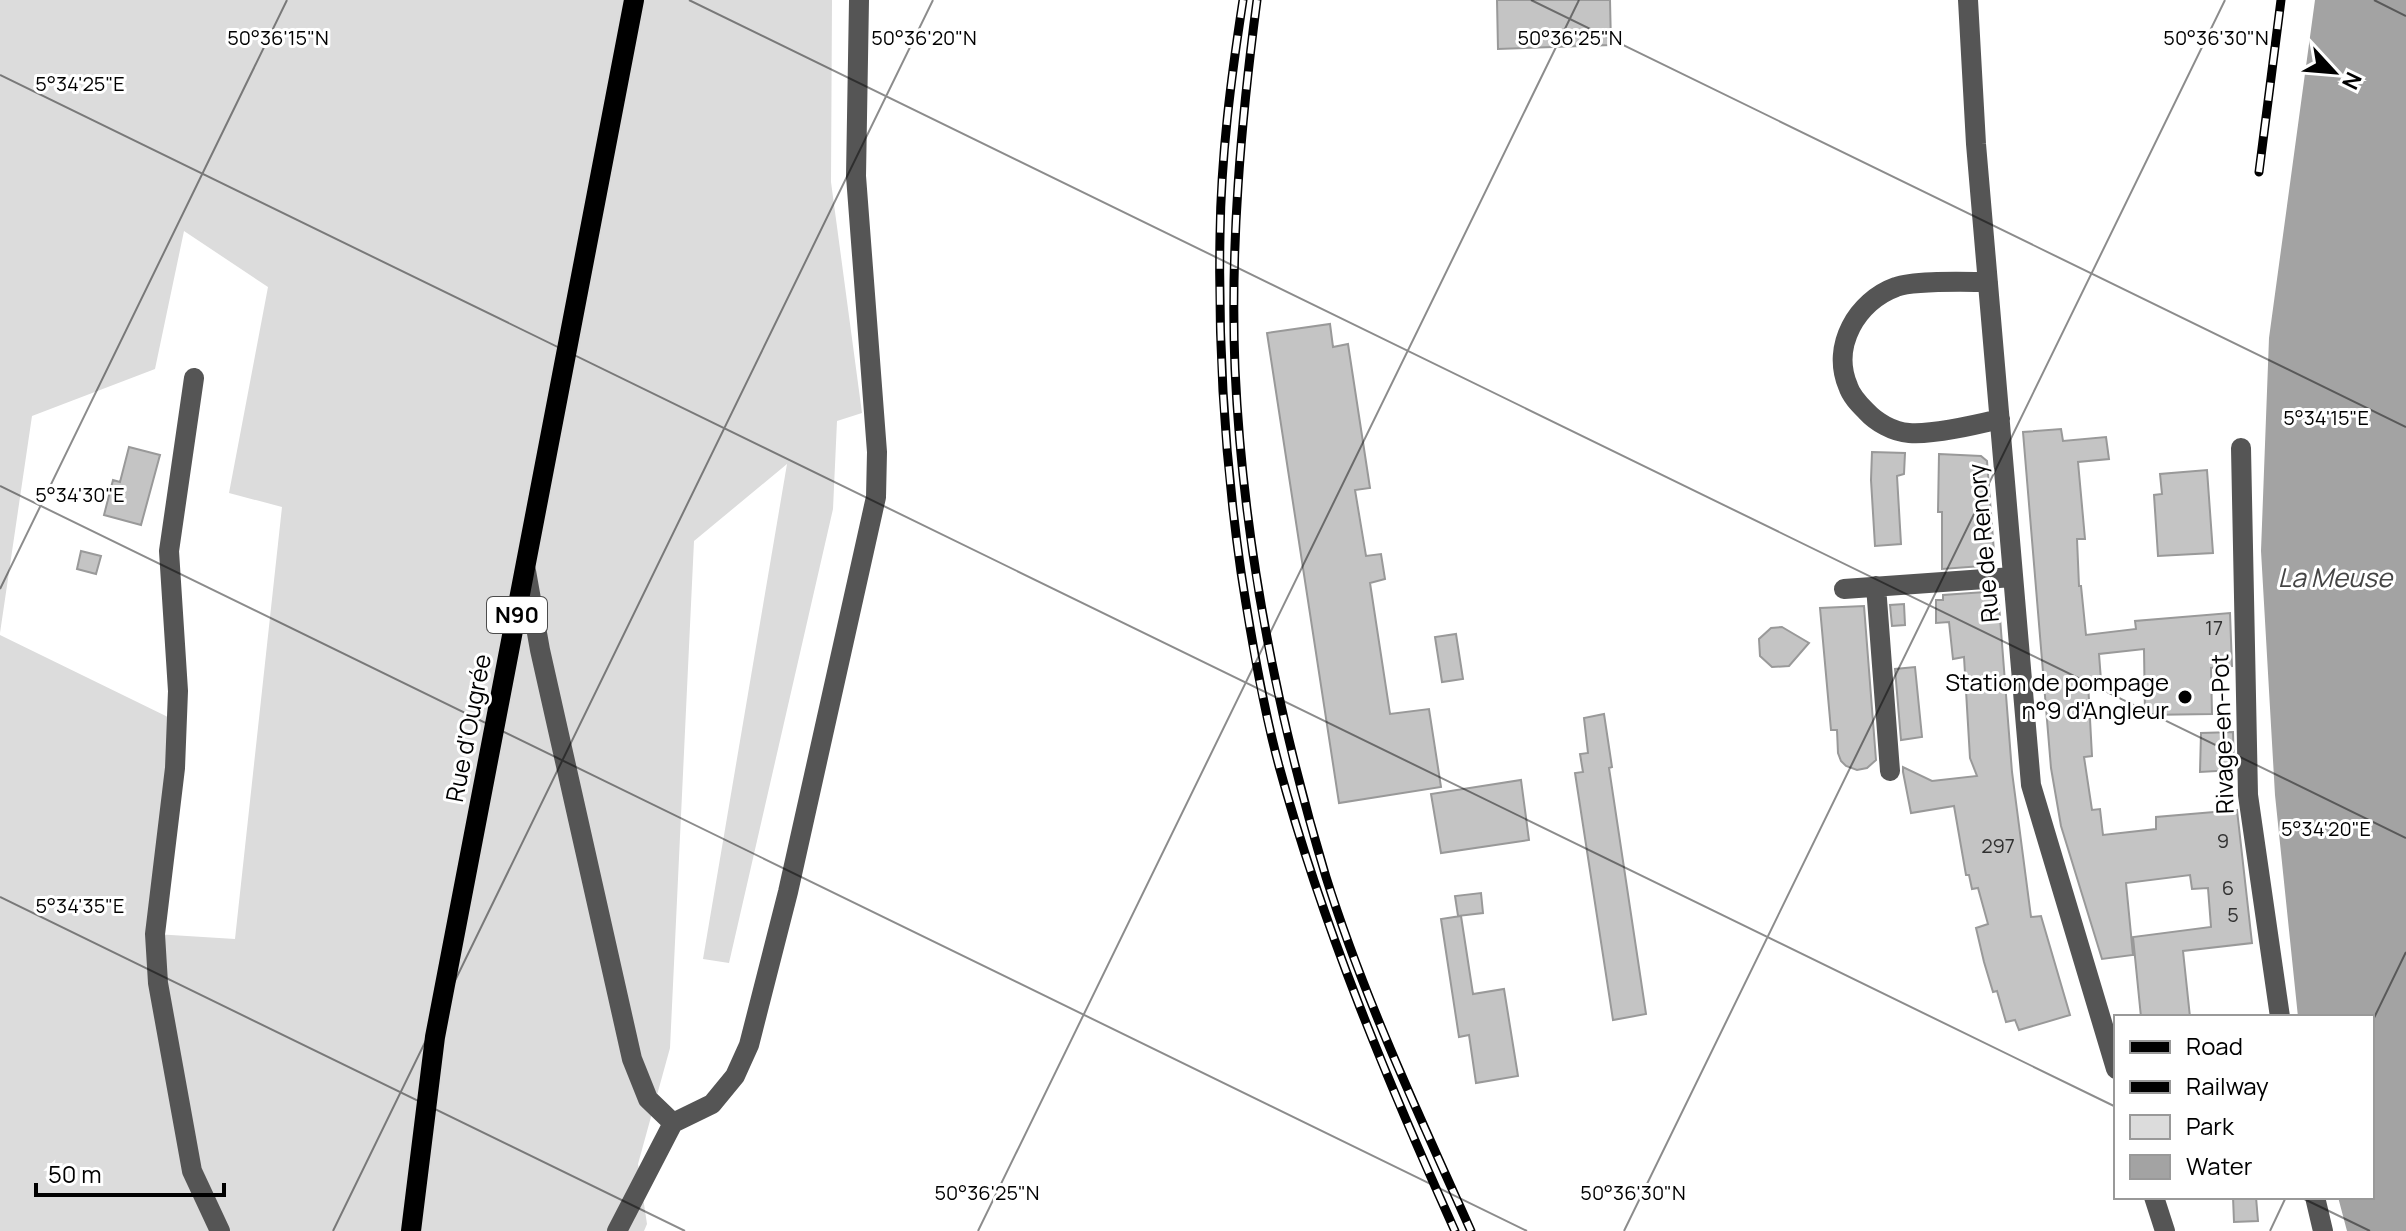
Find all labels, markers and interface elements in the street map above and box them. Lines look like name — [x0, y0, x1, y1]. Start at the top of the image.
text: 50°36'15"N — [227, 24, 329, 51]
text: 50°36'20"N — [871, 24, 977, 51]
text: 50°36'25"N — [1518, 24, 1622, 51]
text: 50°36'30"N — [2163, 24, 2269, 51]
north arrow — [2294, 32, 2374, 112]
text: N — [2335, 67, 2369, 94]
text: 5°34'25"E — [35, 70, 125, 97]
text: 5°34'15"E — [2283, 404, 2369, 431]
street label: Rue de Renory — [1959, 462, 2006, 624]
text: 5°34'30"E — [35, 481, 125, 508]
water label: La Meuse — [2278, 559, 2394, 595]
road number: N90 — [487, 597, 547, 633]
house number: 17 — [2205, 614, 2223, 641]
street label: Rue d'Ougrée — [437, 651, 498, 805]
street label: Rivage-en-Pot — [2202, 653, 2241, 815]
place label: Station de pompage n°9 d'Angleur — [1945, 665, 2169, 726]
marker: Station de pompage n°9 d'Angleur — [2176, 688, 2194, 706]
text: 5°34'20"E — [2281, 815, 2371, 842]
house number: 9 — [2217, 827, 2229, 854]
house number: 297 — [1981, 832, 2015, 859]
house number: 6 — [2222, 874, 2234, 901]
text: 5°34'35"E — [36, 892, 124, 919]
house number: 5 — [2227, 901, 2239, 928]
legend — [2114, 1015, 2374, 1199]
text: Road — [2186, 1029, 2243, 1062]
text: Railway — [2186, 1069, 2269, 1102]
text: Park — [2186, 1109, 2235, 1142]
scale bar — [36, 1147, 224, 1197]
text: Water — [2186, 1149, 2253, 1182]
text: 50 m — [48, 1157, 102, 1190]
text: 50°36'25"N — [935, 1179, 1039, 1206]
text: 50°36'30"N — [1580, 1179, 1686, 1206]

